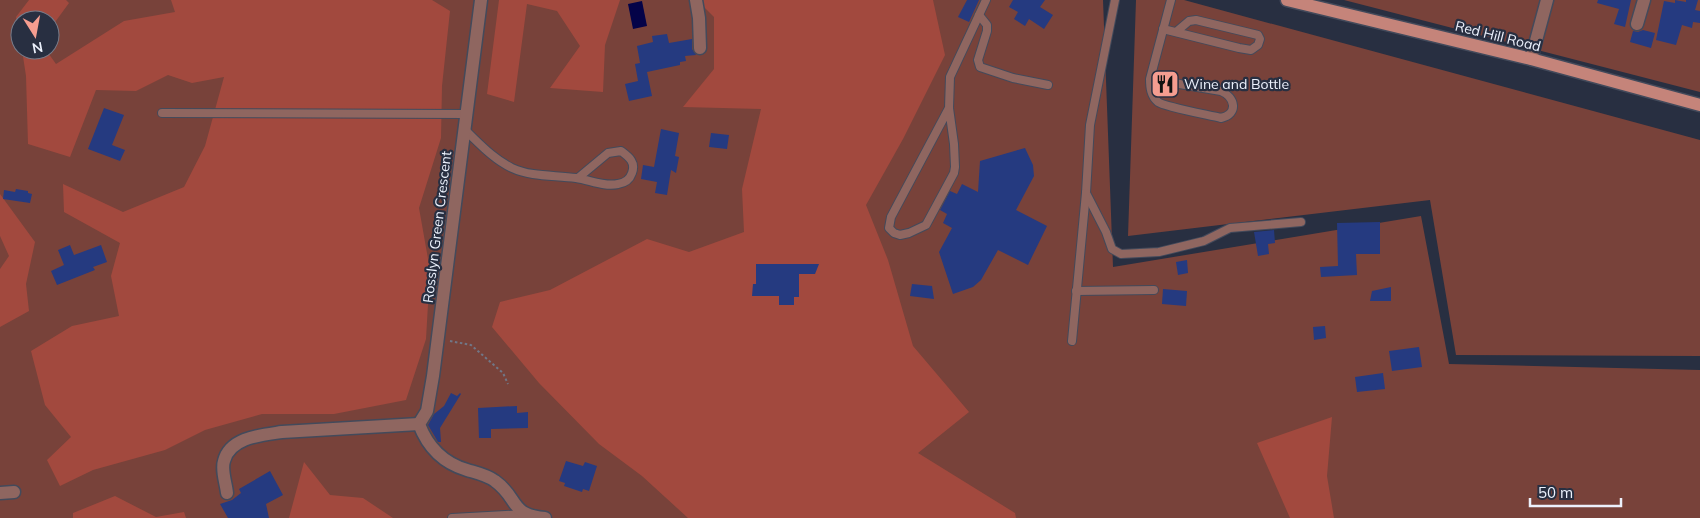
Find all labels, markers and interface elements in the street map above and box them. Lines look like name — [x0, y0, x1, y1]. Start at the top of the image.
north arrow — [10, 10, 60, 60]
street label: Red Hill Road — [1453, 17, 1543, 55]
text: N — [31, 38, 44, 58]
restaurant icon: Wine and Bottle — [1150, 69, 1180, 99]
place label: Wine and Bottle — [1184, 75, 1289, 93]
street label: Rosslyn Green Crescent — [419, 150, 455, 304]
scale bar — [1530, 476, 1621, 508]
text: 50 m — [1538, 483, 1573, 502]

